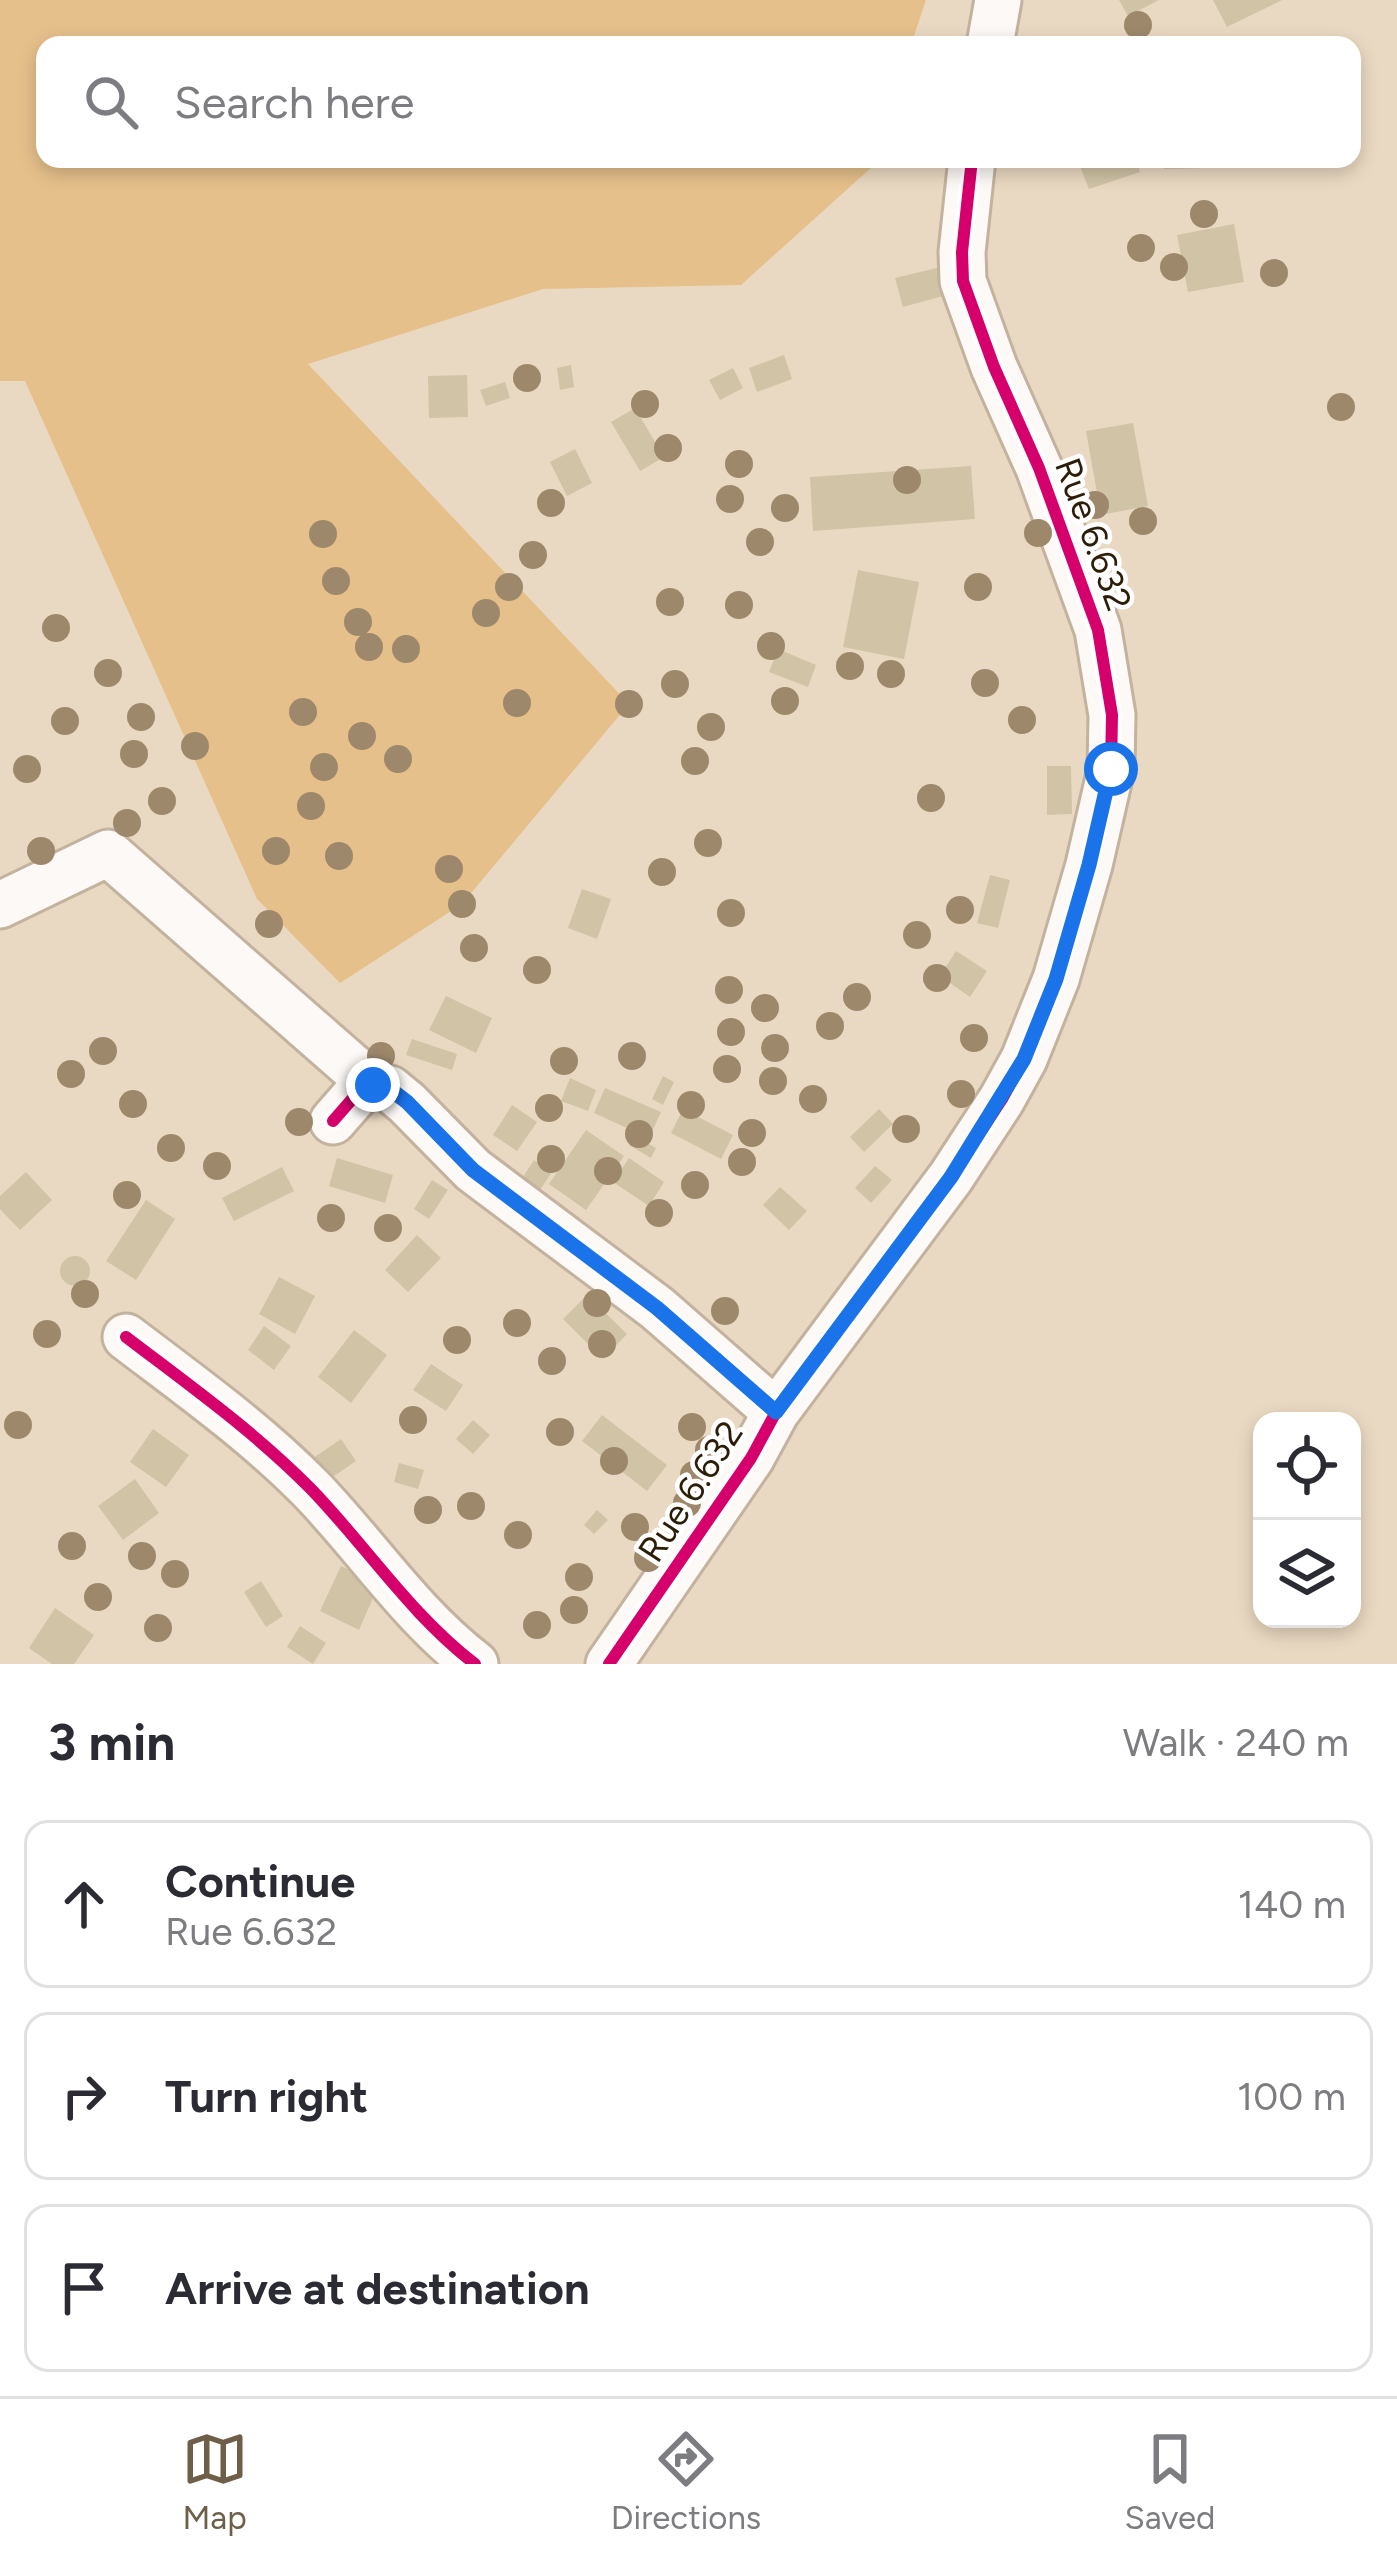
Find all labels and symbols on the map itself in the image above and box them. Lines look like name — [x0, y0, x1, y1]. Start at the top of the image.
street label: Rue 6.632 — [1046, 452, 1141, 616]
route start — [1084, 742, 1138, 796]
route end — [346, 1058, 400, 1112]
street label: Rue 6.632 — [629, 1413, 752, 1570]

